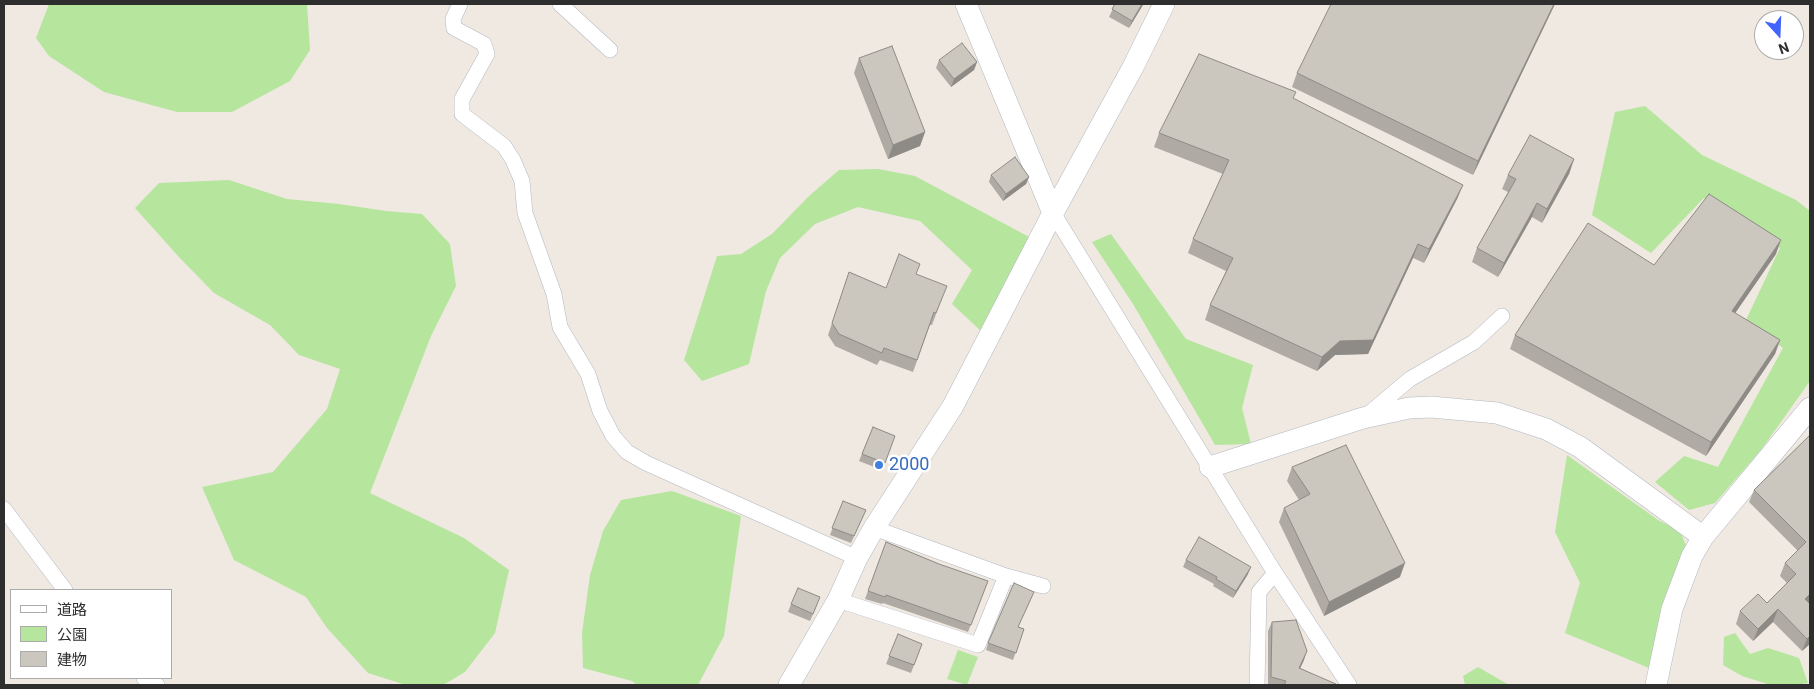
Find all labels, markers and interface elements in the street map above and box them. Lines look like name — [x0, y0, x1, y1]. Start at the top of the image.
north arrow — [1754, 10, 1804, 60]
text: N — [1776, 39, 1791, 57]
place label: 2000 — [889, 454, 929, 476]
marker: 2000 — [873, 459, 885, 471]
legend — [10, 589, 172, 679]
text: 道路 — [57, 601, 87, 619]
text: 公園 — [57, 626, 87, 644]
text: 建物 — [57, 651, 87, 669]

